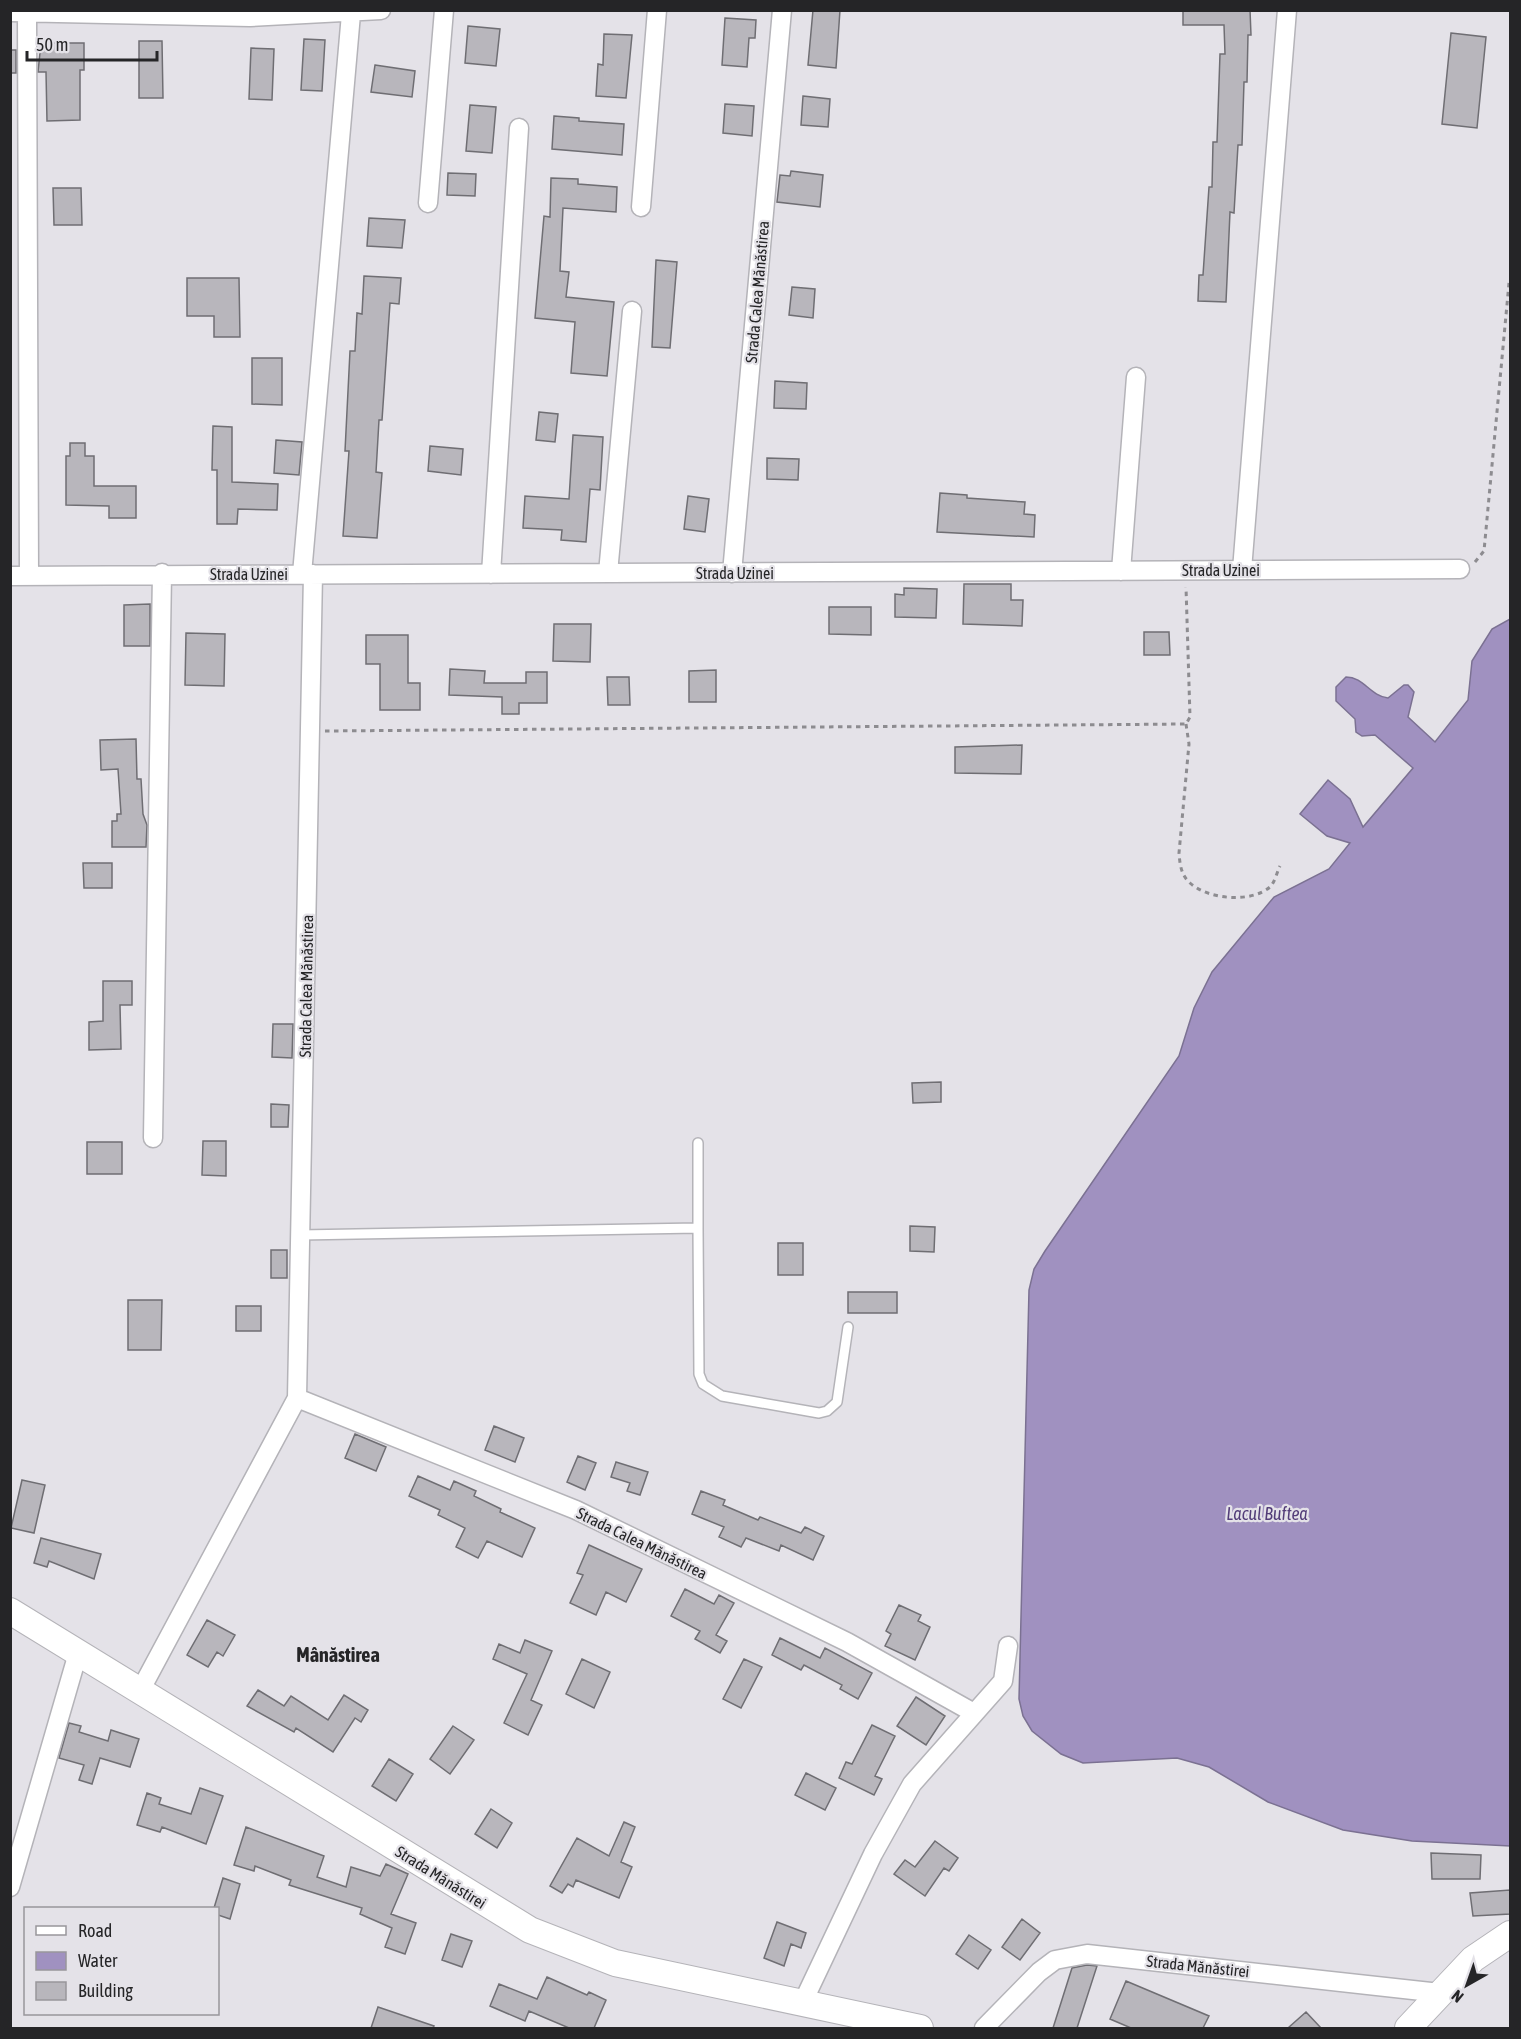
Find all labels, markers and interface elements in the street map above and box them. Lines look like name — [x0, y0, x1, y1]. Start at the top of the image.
scale bar — [27, 24, 158, 62]
text: 50 m — [36, 34, 68, 55]
street label: Strada Calea Mănăstirea — [742, 220, 772, 364]
street label: Strada Uzinei — [1182, 561, 1260, 579]
street label: Strada Uzinei — [696, 564, 774, 582]
street label: Strada Uzinei — [210, 565, 288, 583]
street label: Strada Calea Mănăstirea — [296, 914, 316, 1058]
water label: Lacul Buftea — [1226, 1503, 1308, 1524]
street label: Strada Calea Mănăstirea — [574, 1504, 710, 1582]
district label: Mânăstirea — [296, 1643, 380, 1666]
street label: Strada Mănăstirei — [392, 1842, 490, 1912]
legend — [24, 1907, 219, 2015]
text: Road — [78, 1920, 112, 1941]
text: Water — [78, 1950, 118, 1971]
street label: Strada Mănăstirei — [1146, 1952, 1250, 1980]
north arrow — [1437, 1955, 1497, 2015]
text: Building — [78, 1980, 133, 2001]
text: N — [1448, 1987, 1467, 2006]

